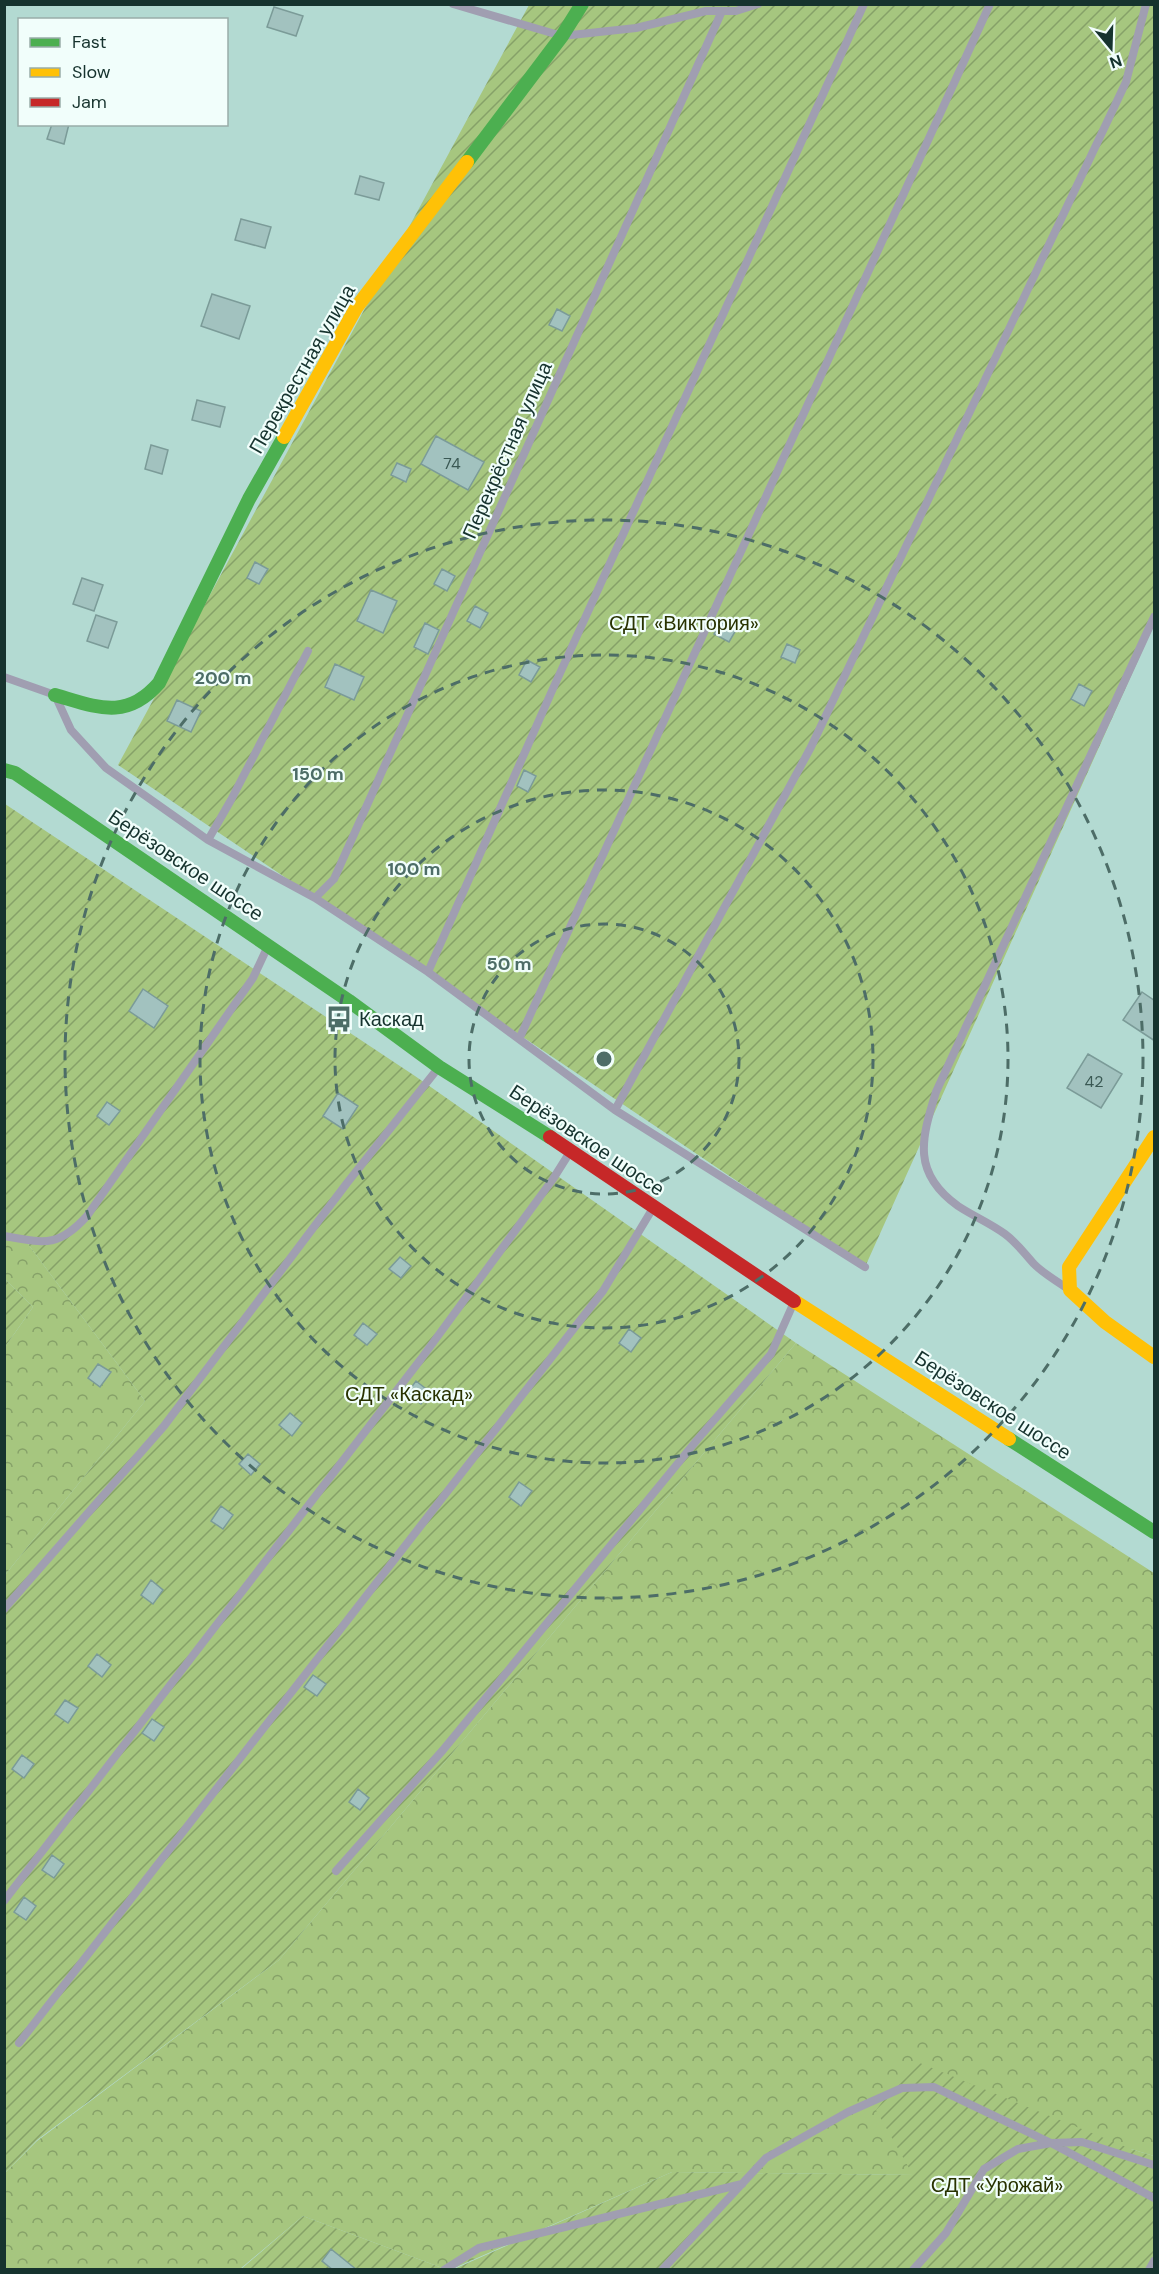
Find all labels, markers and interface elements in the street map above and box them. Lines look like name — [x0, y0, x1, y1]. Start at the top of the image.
legend — [18, 18, 228, 126]
north arrow — [1081, 18, 1141, 78]
text: Fast — [72, 30, 107, 54]
text: N — [1107, 50, 1125, 74]
text: Slow — [72, 60, 111, 84]
text: Jam — [72, 90, 107, 114]
street label: Перекрестная улица — [243, 279, 361, 458]
street label: Перекрёстная улица — [456, 357, 558, 543]
house number: 74 — [443, 453, 461, 474]
park label: СДТ «Виктория» — [609, 610, 759, 636]
text: 200 m — [195, 666, 251, 690]
text: 150 m — [292, 762, 344, 786]
street label: Берёзовское шоссе — [103, 803, 269, 927]
text: 100 m — [387, 857, 441, 881]
text: 50 m — [486, 952, 532, 976]
bus stop icon: Каскад — [324, 1004, 354, 1034]
place label: Каскад — [359, 1006, 424, 1032]
centre of rings — [594, 1049, 614, 1069]
house number: 42 — [1085, 1071, 1103, 1092]
street label: Берёзовское шоссе — [504, 1078, 670, 1202]
street label: Берёзовское шоссе — [910, 1345, 1076, 1465]
park label: СДТ «Каскад» — [345, 1381, 473, 1407]
park label: СДТ «Урожай» — [931, 2172, 1063, 2198]

